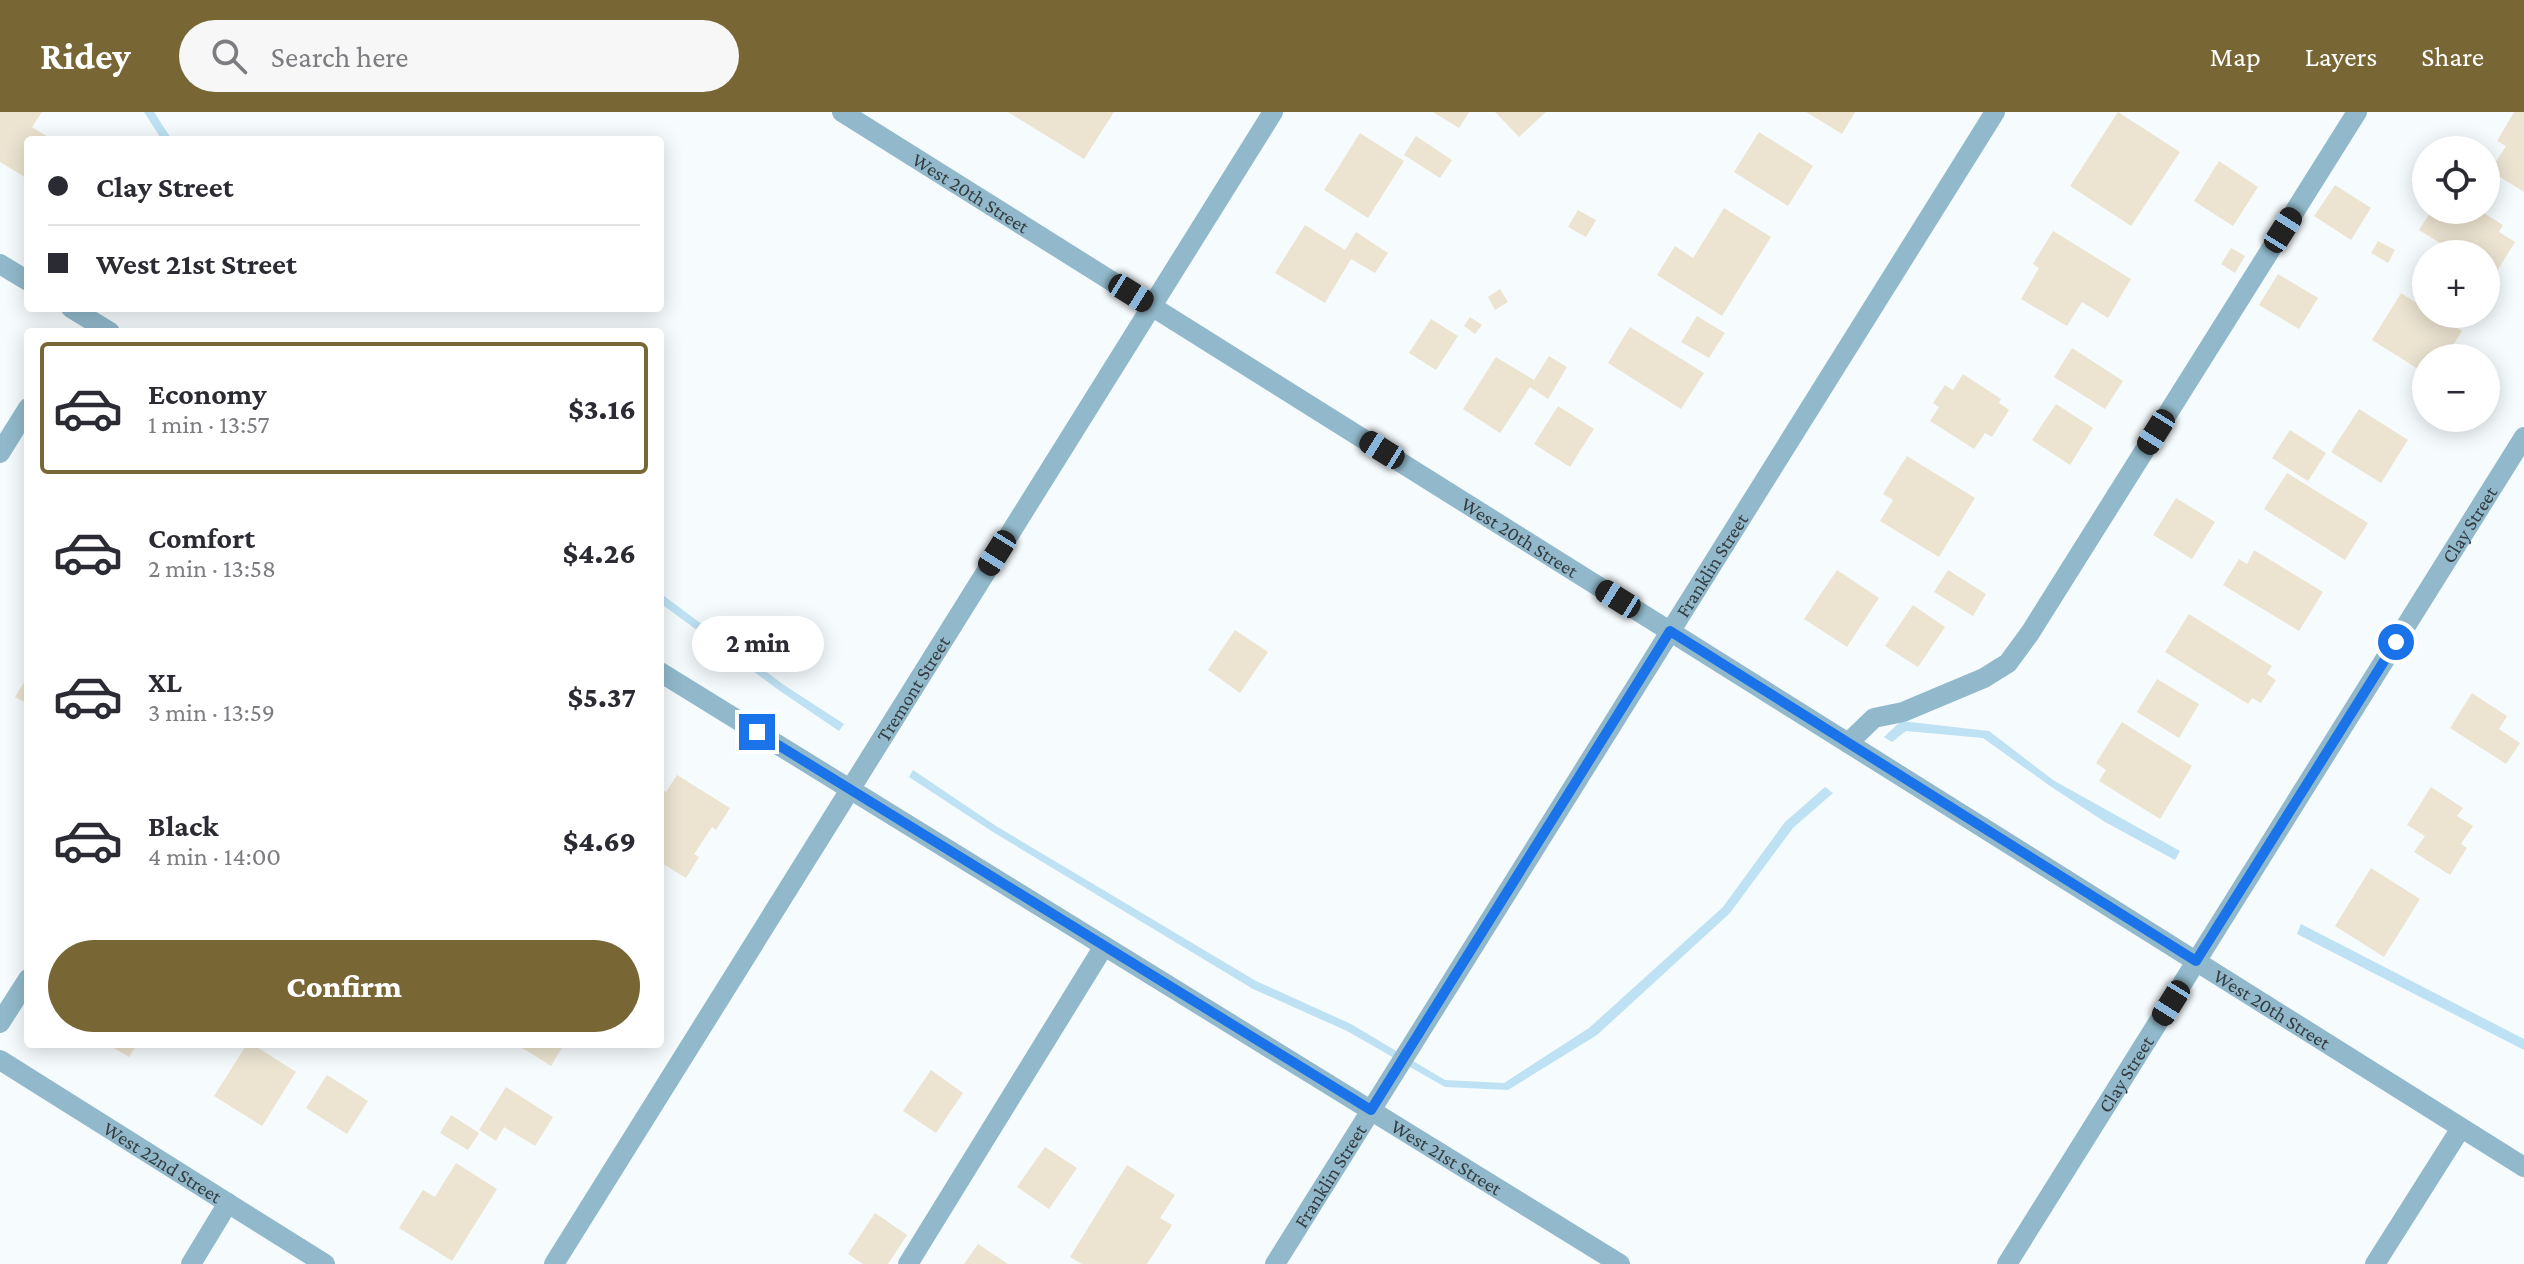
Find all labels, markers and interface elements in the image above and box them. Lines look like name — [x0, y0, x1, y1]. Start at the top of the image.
search box — [179, 20, 739, 92]
icon: search — [207, 34, 251, 78]
text: Ridey — [40, 35, 131, 77]
text: Search here — [271, 40, 409, 73]
text: Map — [2210, 41, 2261, 72]
text: Layers — [2305, 41, 2377, 72]
text: Share — [2421, 41, 2484, 72]
map controls — [2412, 136, 2500, 432]
button: locate — [2412, 136, 2500, 224]
street label: West 20th Street — [908, 148, 1033, 238]
text: Clay Street — [96, 170, 234, 203]
car — [2260, 203, 2306, 257]
button: + — [2412, 240, 2500, 328]
text: West 21st Street — [96, 247, 297, 280]
car — [1104, 270, 1158, 316]
button: − — [2412, 344, 2500, 432]
icon: car — [52, 372, 124, 444]
text: Economy — [148, 377, 267, 410]
text: $3.16 — [568, 392, 636, 425]
car — [2133, 405, 2179, 459]
text: 1 min · 13:57 — [148, 410, 270, 439]
car — [1355, 427, 1409, 473]
street label: Clay Street — [2437, 482, 2502, 567]
street label: West 20th Street — [1457, 492, 1582, 582]
street label: Franklin Street — [1671, 509, 1752, 621]
icon: car — [52, 516, 124, 588]
text: Comfort — [148, 521, 255, 554]
car — [974, 526, 1020, 580]
text: $4.26 — [563, 536, 636, 569]
text: 2 min · 13:58 — [148, 554, 276, 583]
car — [1591, 576, 1645, 622]
callout: 2 min — [691, 616, 823, 672]
route start — [2378, 624, 2414, 660]
text: 2 min — [726, 629, 790, 658]
street label: Tremont Street — [872, 632, 954, 746]
icon: car — [52, 660, 124, 732]
text: XL — [148, 665, 182, 698]
text: $5.37 — [568, 680, 636, 713]
text: 3 min · 13:59 — [148, 698, 275, 727]
route end — [739, 714, 775, 750]
icon: car — [52, 804, 124, 876]
text: Black — [148, 809, 219, 842]
text: $4.69 — [563, 824, 636, 857]
text: 4 min · 14:00 — [148, 842, 281, 871]
button: Confirm — [48, 940, 640, 1032]
street label: West 20th Street — [2210, 964, 2335, 1054]
car — [2148, 976, 2194, 1030]
street label: Clay Street — [2094, 1031, 2158, 1116]
street label: West 21st Street — [1387, 1115, 1506, 1200]
street label: West 22nd Street — [99, 1117, 226, 1208]
street label: Franklin Street — [1290, 1120, 1371, 1232]

